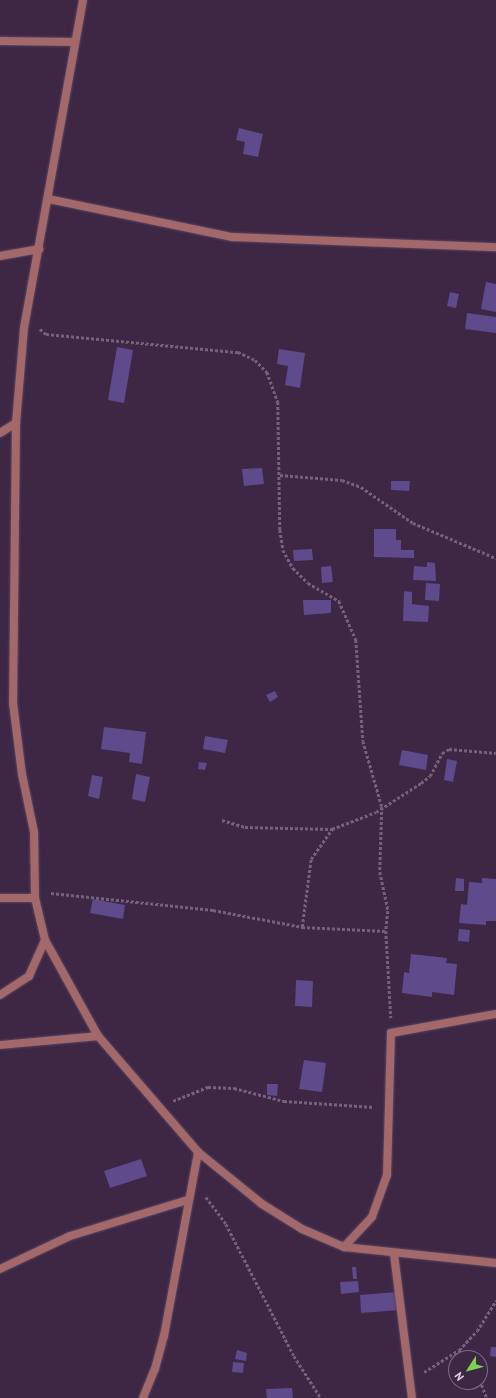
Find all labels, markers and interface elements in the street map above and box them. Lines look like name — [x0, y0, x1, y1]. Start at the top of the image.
north arrow — [448, 1350, 488, 1390]
text: N — [451, 1369, 467, 1384]

